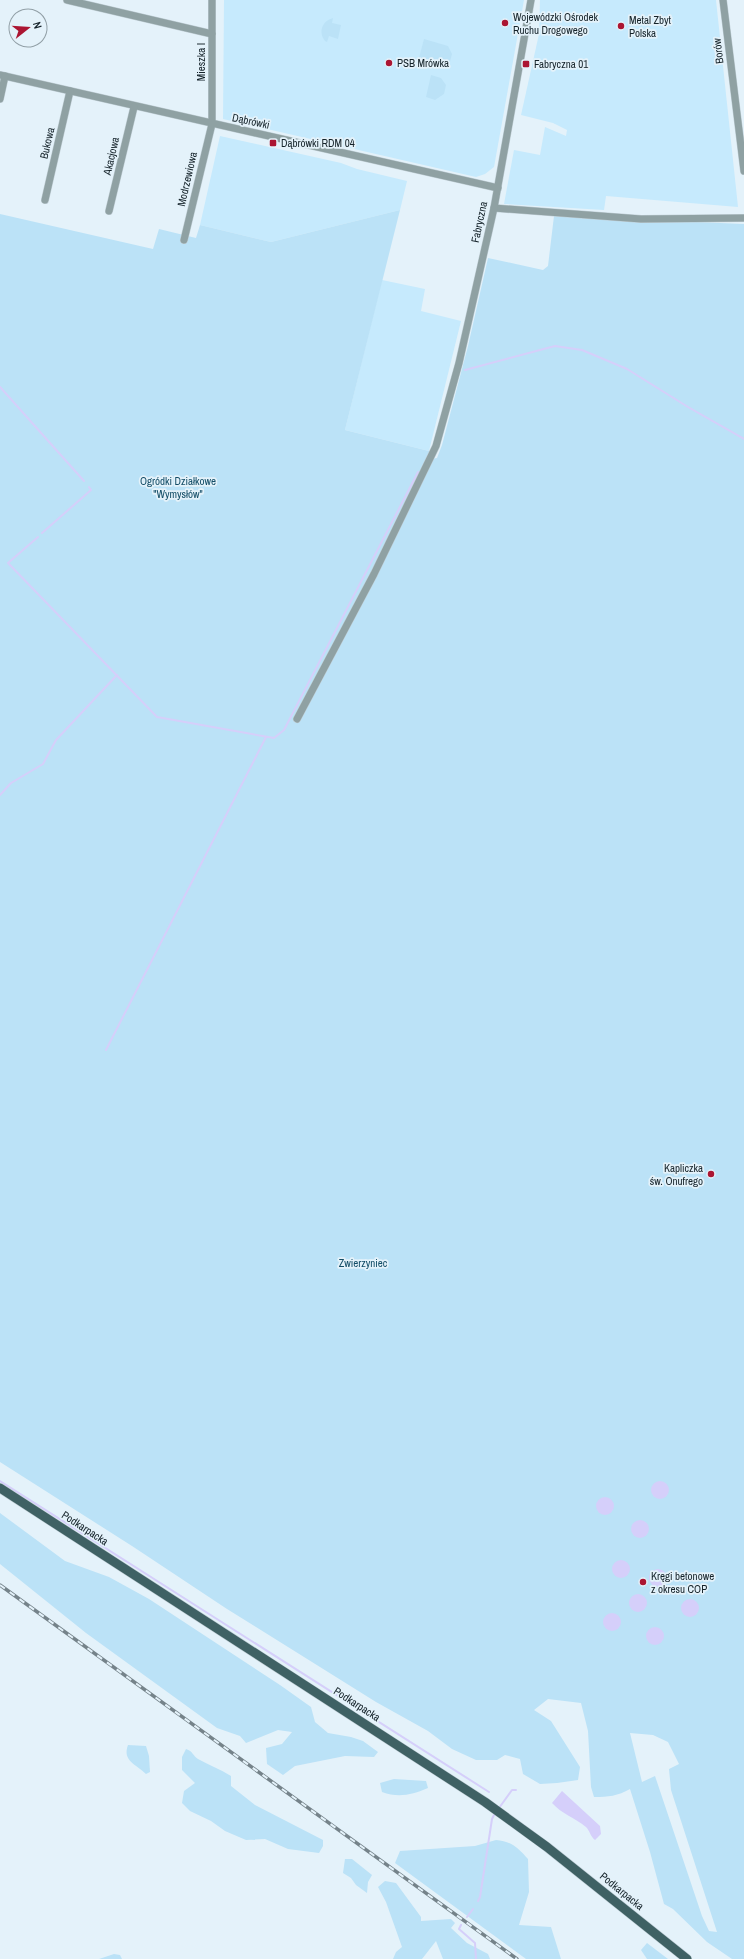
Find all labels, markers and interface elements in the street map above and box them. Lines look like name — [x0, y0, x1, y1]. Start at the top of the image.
north arrow — [8, 8, 48, 48]
place label: Wojewódzki Ośrodek Ruchu Drogowego — [513, 10, 599, 37]
place label: Metal Zbyt Polska — [629, 13, 672, 40]
marker: Wojewódzki Ośrodek Ruchu Drogowego — [500, 18, 510, 28]
text: N — [30, 20, 45, 30]
marker: Metal Zbyt Polska — [616, 21, 626, 31]
street label: Borów — [709, 37, 727, 65]
street label: Mieszka I — [194, 43, 208, 81]
place label: PSB Mrówka — [397, 56, 449, 70]
place label: Fabryczna 01 — [534, 57, 588, 71]
marker: PSB Mrówka — [384, 58, 394, 68]
marker: Fabryczna 01 — [521, 59, 531, 69]
street label: Dąbrówki — [231, 110, 271, 132]
street label: Bukowa — [37, 126, 57, 160]
street label: Akacjowa — [100, 136, 122, 177]
place label: Dąbrówki RDM 04 — [281, 136, 355, 150]
marker: Dąbrówki RDM 04 — [268, 138, 278, 148]
street label: Modrzewiowa — [174, 150, 200, 208]
street label: Fabryczna — [468, 200, 490, 244]
park label: Ogródki Działkowe "Wymysłów" — [140, 474, 216, 501]
place label: Kapliczka św. Onufrego — [650, 1161, 703, 1188]
marker: Kapliczka św. Onufrego — [706, 1169, 716, 1179]
park label: Zwierzyniec — [339, 1256, 388, 1270]
street label: Podkarpacka — [59, 1508, 111, 1548]
place label: Kręgi betonowe z okresu COP — [651, 1569, 714, 1596]
marker: Kręgi betonowe z okresu COP — [638, 1577, 648, 1587]
street label: Podkarpacka — [331, 1684, 383, 1724]
street label: Podkarpacka — [597, 1869, 647, 1913]

